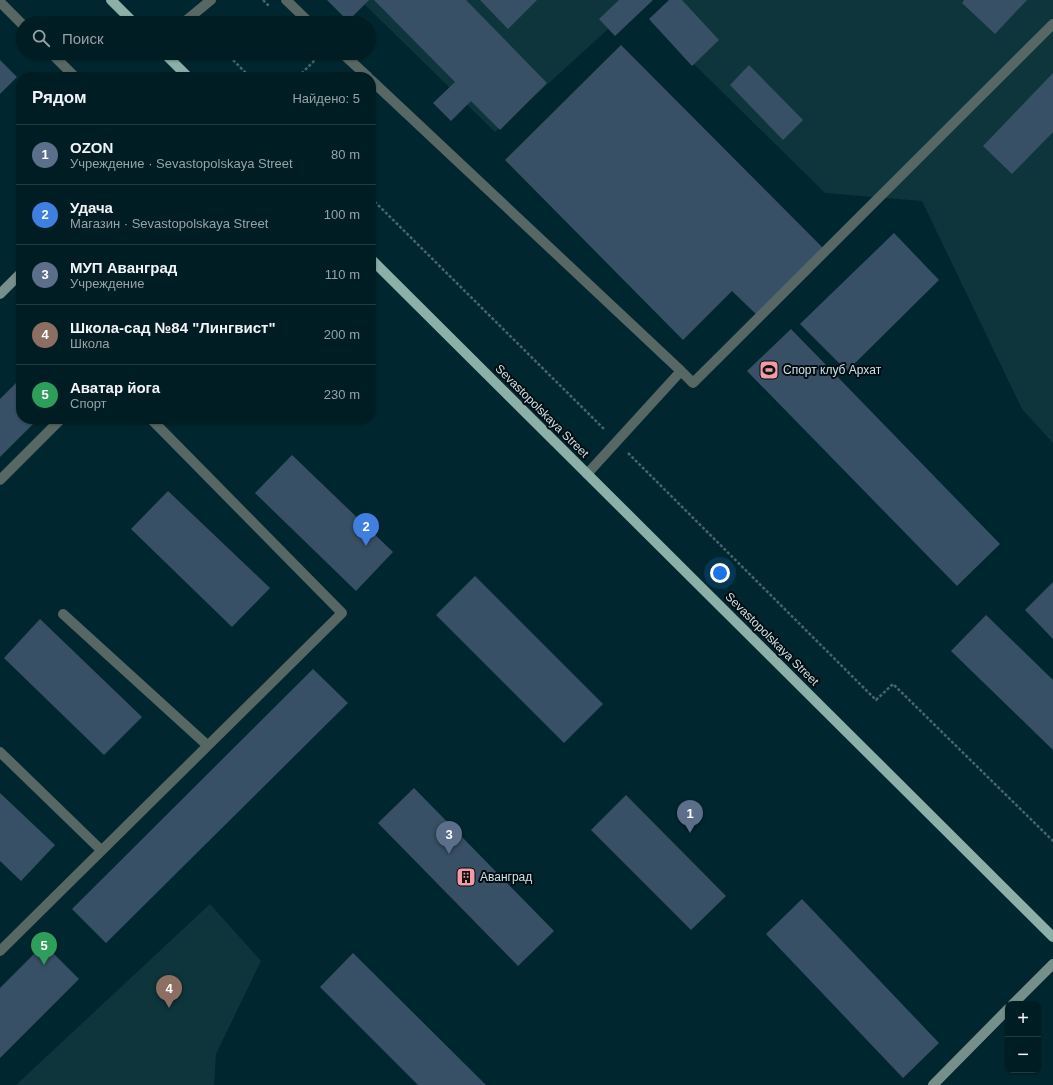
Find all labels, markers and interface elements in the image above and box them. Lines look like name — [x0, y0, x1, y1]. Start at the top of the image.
search box — [16, 16, 376, 60]
icon: search — [30, 27, 52, 49]
text: Поиск — [62, 30, 104, 47]
text: Рядом — [32, 88, 87, 107]
text: Найдено: 5 — [292, 91, 360, 106]
text: OZON — [70, 139, 113, 156]
text: 1 — [41, 147, 49, 162]
text: 80 m — [331, 147, 360, 162]
text: Учреждение · Sevastopolskaya Street — [70, 156, 293, 171]
text: Удача — [70, 199, 113, 216]
text: 2 — [41, 207, 49, 222]
text: 100 m — [324, 207, 360, 222]
text: Магазин · Sevastopolskaya Street — [70, 216, 268, 231]
text: МУП Аванград — [70, 259, 177, 276]
text: 3 — [41, 267, 49, 282]
text: 110 m — [325, 267, 360, 282]
text: Учреждение — [70, 276, 145, 291]
text: Школа-сад №84 "Лингвист" — [70, 319, 276, 336]
text: 4 — [41, 327, 49, 342]
text: 200 m — [324, 327, 360, 342]
text: Школа — [70, 336, 110, 351]
sports icon: Спорт клуб Архат — [758, 359, 780, 381]
street label: Sevastopolskaya Street — [492, 361, 592, 461]
place label: Спорт клуб Архат — [783, 363, 882, 377]
text: Аватар йога — [70, 379, 160, 396]
text: 5 — [41, 387, 49, 402]
text: 230 m — [324, 387, 360, 402]
text: Спорт — [70, 396, 107, 411]
pin: 2 — [353, 513, 379, 546]
your location — [710, 563, 730, 583]
street label: Sevastopolskaya Street — [722, 589, 822, 689]
pin: 1 — [677, 800, 703, 833]
pin: 3 — [436, 821, 462, 854]
building icon: Аванград — [455, 866, 477, 888]
place label: Аванград — [480, 870, 532, 884]
pin: 5 — [31, 932, 57, 965]
pin: 4 — [156, 975, 182, 1008]
map controls — [1005, 1001, 1041, 1073]
button: + — [1005, 1001, 1041, 1037]
button: − — [1005, 1037, 1041, 1073]

